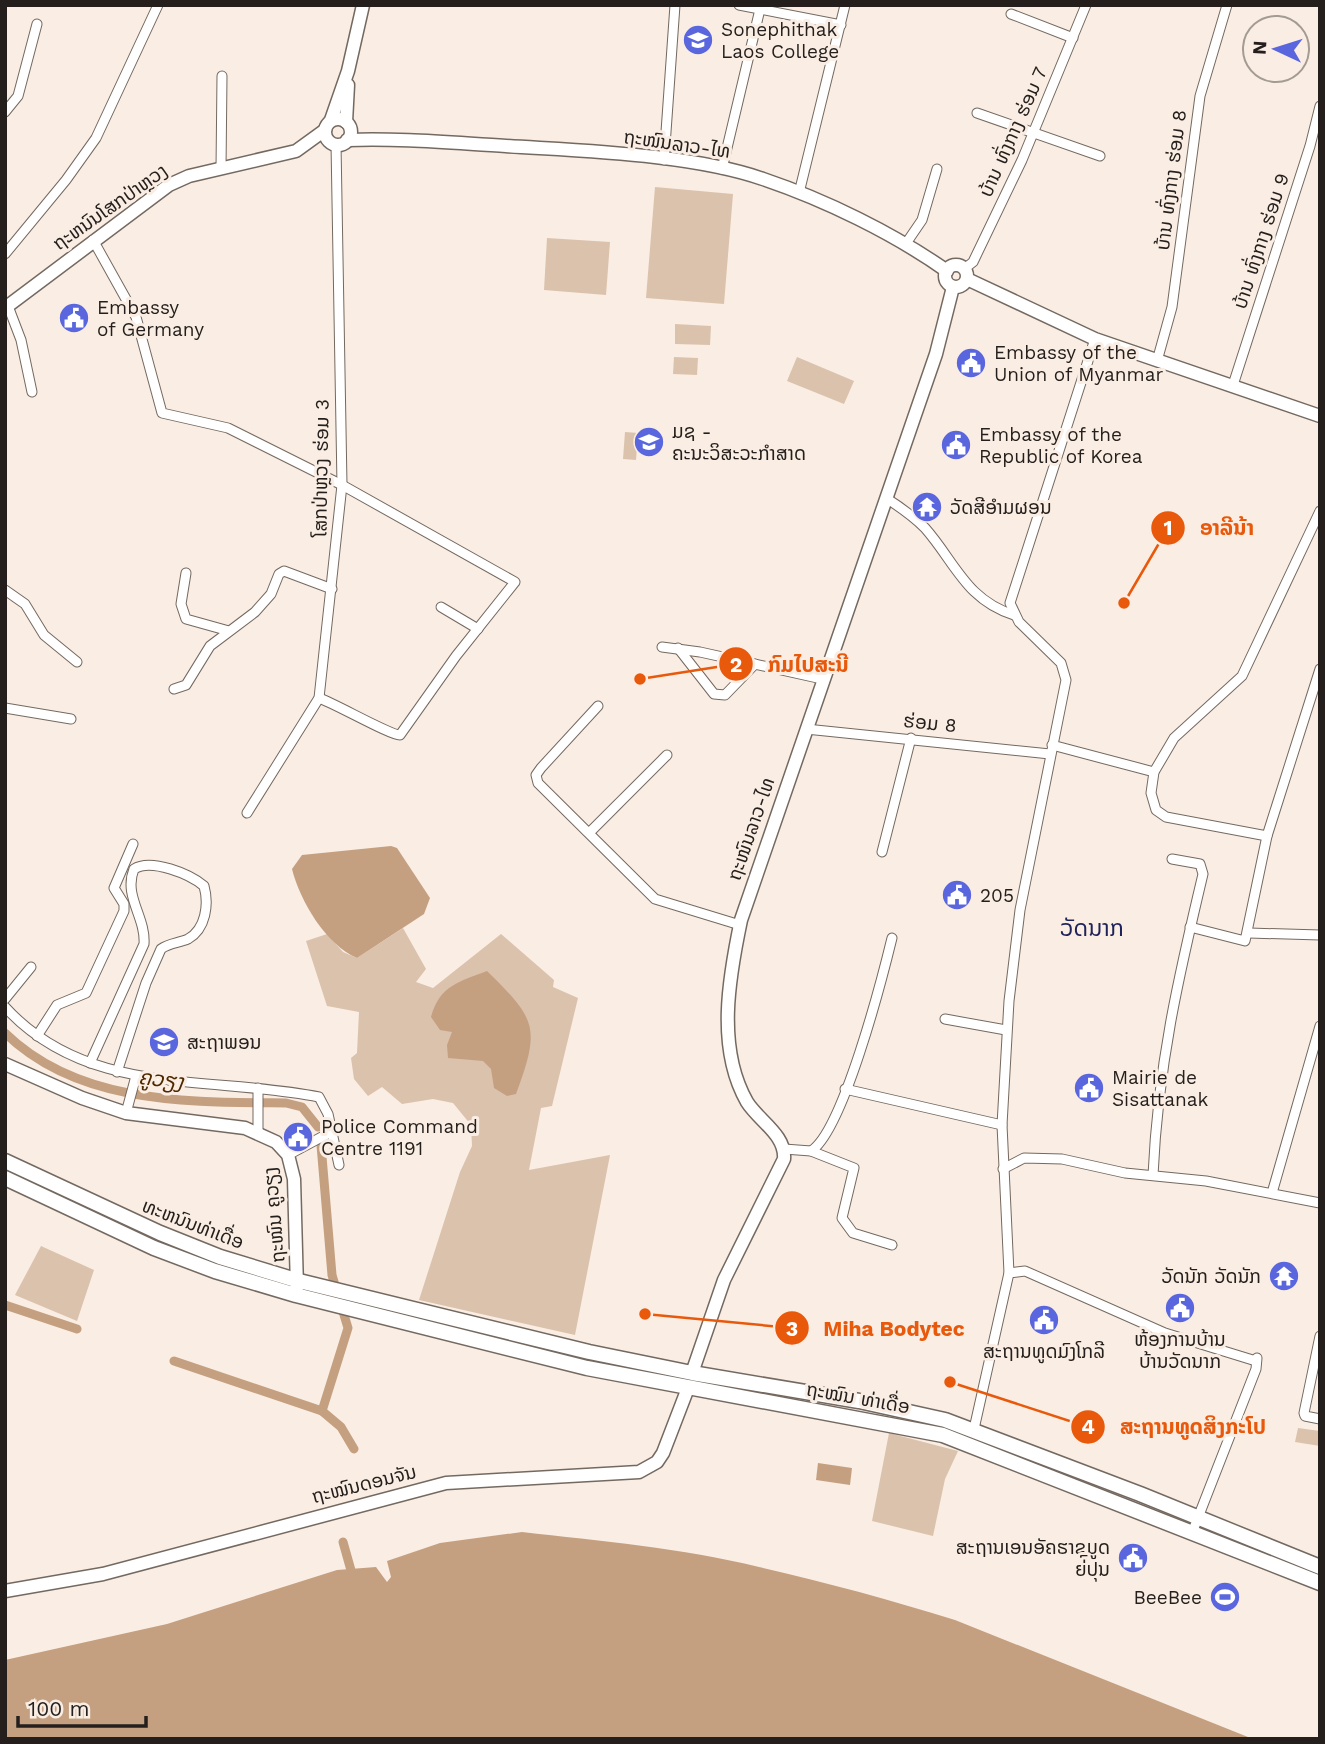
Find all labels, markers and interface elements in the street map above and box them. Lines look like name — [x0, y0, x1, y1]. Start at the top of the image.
north arrow — [1241, 14, 1311, 84]
place label: Sonephithak Laos College — [721, 18, 839, 63]
school or university icon: Sonephithak Laos College — [681, 23, 715, 57]
text: N — [1248, 40, 1272, 56]
street label: ບ້ານ ທົ່ງກາງ ຮ່ອມ 7 — [972, 63, 1052, 200]
street label: ບ້ານ ທົ່ງກາງ ຮ່ອມ 8 — [1149, 108, 1191, 252]
street label: ຖະໜົນລາວ-ໄທ — [622, 125, 732, 163]
street label: ຖະຫນົນໂສກປ່າຫຼວງ — [48, 159, 172, 255]
street label: ບ້ານ ທົ່ງກາງ ຮ່ອມ 9 — [1226, 170, 1294, 312]
place label: Embassy of Germany — [97, 296, 204, 341]
public building icon: Embassy of Germany — [57, 301, 91, 335]
place label: Embassy of the Union of Myanmar — [994, 341, 1163, 386]
public building icon: Embassy of the Union of Myanmar — [954, 346, 988, 380]
street label: ໂສກປ່າຫຼວງ ຮ່ອມ 3 — [308, 399, 334, 538]
place label: ມຊ - ຄະນະວິສະວະກຳສາດ — [672, 420, 806, 465]
place label: Embassy of the Republic of Korea — [979, 423, 1143, 468]
school or university icon: ມຊ - ຄະນະວິສະວະກຳສາດ — [632, 425, 666, 459]
public building icon: Embassy of the Republic of Korea — [939, 428, 973, 462]
temple icon: ວັດສີອຳມຜອນ — [910, 490, 944, 524]
place label: ວັດສີອຳມຜອນ — [950, 496, 1052, 519]
callout: ອາລີນ້າ — [1151, 507, 1268, 549]
text: 1 — [1163, 515, 1173, 540]
text: ອາລີນ້າ — [1200, 515, 1254, 540]
callout: ກົມໄປສະນີ — [719, 643, 863, 685]
text: 2 — [730, 652, 742, 677]
text: ກົມໄປສະນີ — [767, 652, 849, 677]
street label: ຮ່ອມ 8 — [902, 709, 958, 737]
street label: ຖະໜົນລາວ-ໄທ — [723, 774, 779, 884]
public building icon: 205 — [940, 878, 974, 912]
place label: 205 — [980, 884, 1014, 907]
district label: ວັດນາກ — [1060, 915, 1124, 942]
school or university icon: ສະຖາພອນ — [147, 1025, 181, 1059]
place label: ສະຖາພອນ — [187, 1031, 261, 1054]
water label: ຄູວຽງ — [137, 1064, 186, 1095]
place label: Mairie de Sisattanak — [1112, 1066, 1209, 1111]
public building icon: Mairie de Sisattanak — [1072, 1071, 1106, 1105]
place label: Police Command Centre 1191 — [321, 1115, 478, 1160]
public building icon: Police Command Centre 1191 — [281, 1120, 315, 1154]
street label: ຖະໜົນ ຄູວຽງ — [258, 1166, 291, 1264]
street label: ທະຫນົນທ່າເດື່ອ — [139, 1191, 248, 1254]
temple icon: ວັດນັກ ວັດນັກ — [1267, 1259, 1301, 1293]
place label: ວັດນັກ ວັດນັກ — [1161, 1265, 1261, 1288]
public building icon: ຫ້ອງການບ້ານ ບ້ານວັດນາກ — [1163, 1291, 1197, 1325]
public building icon: ສະຖານທູດມົງໂກລີ — [1027, 1303, 1061, 1337]
callout: Miha Bodytec — [774, 1307, 979, 1349]
text: 3 — [786, 1316, 798, 1341]
text: Miha Bodytec — [823, 1316, 965, 1341]
place label: ຫ້ອງການບ້ານ ບ້ານວັດນາກ — [1134, 1328, 1226, 1373]
place label: ສະຖານທູດມົງໂກລີ — [983, 1340, 1105, 1364]
street label: ຖະໝົນ ທ່າເດື່ອ — [804, 1375, 912, 1418]
callout: ສະຖານທູດສິງກະໂປ — [1071, 1406, 1280, 1448]
text: 4 — [1081, 1414, 1095, 1439]
text: ສະຖານທູດສິງກະໂປ — [1120, 1414, 1266, 1440]
street label: ຖະໝົນດອນຈັນ — [309, 1460, 419, 1508]
place label: ສະຖານເອນອັຄຮາຊມູດ ຍ່ົປຸນ — [956, 1536, 1110, 1582]
public building icon: ສະຖານເອນອັຄຮາຊມູດ ຍ່ົປຸນ — [1116, 1541, 1150, 1575]
sports icon: BeeBee — [1208, 1580, 1242, 1614]
place label: BeeBee — [1133, 1586, 1202, 1609]
scale bar — [18, 1684, 145, 1728]
text: 100 m — [28, 1696, 90, 1721]

